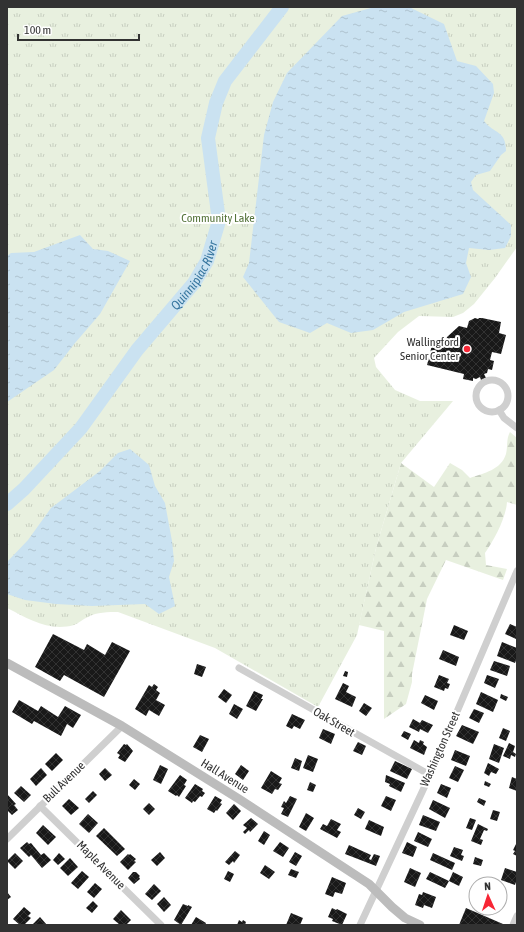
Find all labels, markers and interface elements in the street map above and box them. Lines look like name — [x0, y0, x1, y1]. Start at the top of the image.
scale bar — [18, 16, 139, 42]
text: 100 m — [24, 23, 51, 37]
park label: Community Lake — [181, 211, 255, 225]
water label: Quinnipiac River — [167, 238, 220, 313]
place label: Wallingford Senior Center — [400, 335, 459, 363]
marker: Wallingford Senior Center — [462, 344, 472, 354]
street label: Oak Street — [311, 704, 358, 740]
street label: Washington Street — [417, 709, 463, 789]
street label: Hall Avenue — [198, 756, 252, 796]
street label: Bull Avenue — [40, 759, 88, 805]
street label: Maple Avenue — [74, 838, 128, 892]
north arrow — [468, 876, 508, 916]
text: N — [484, 880, 491, 892]

